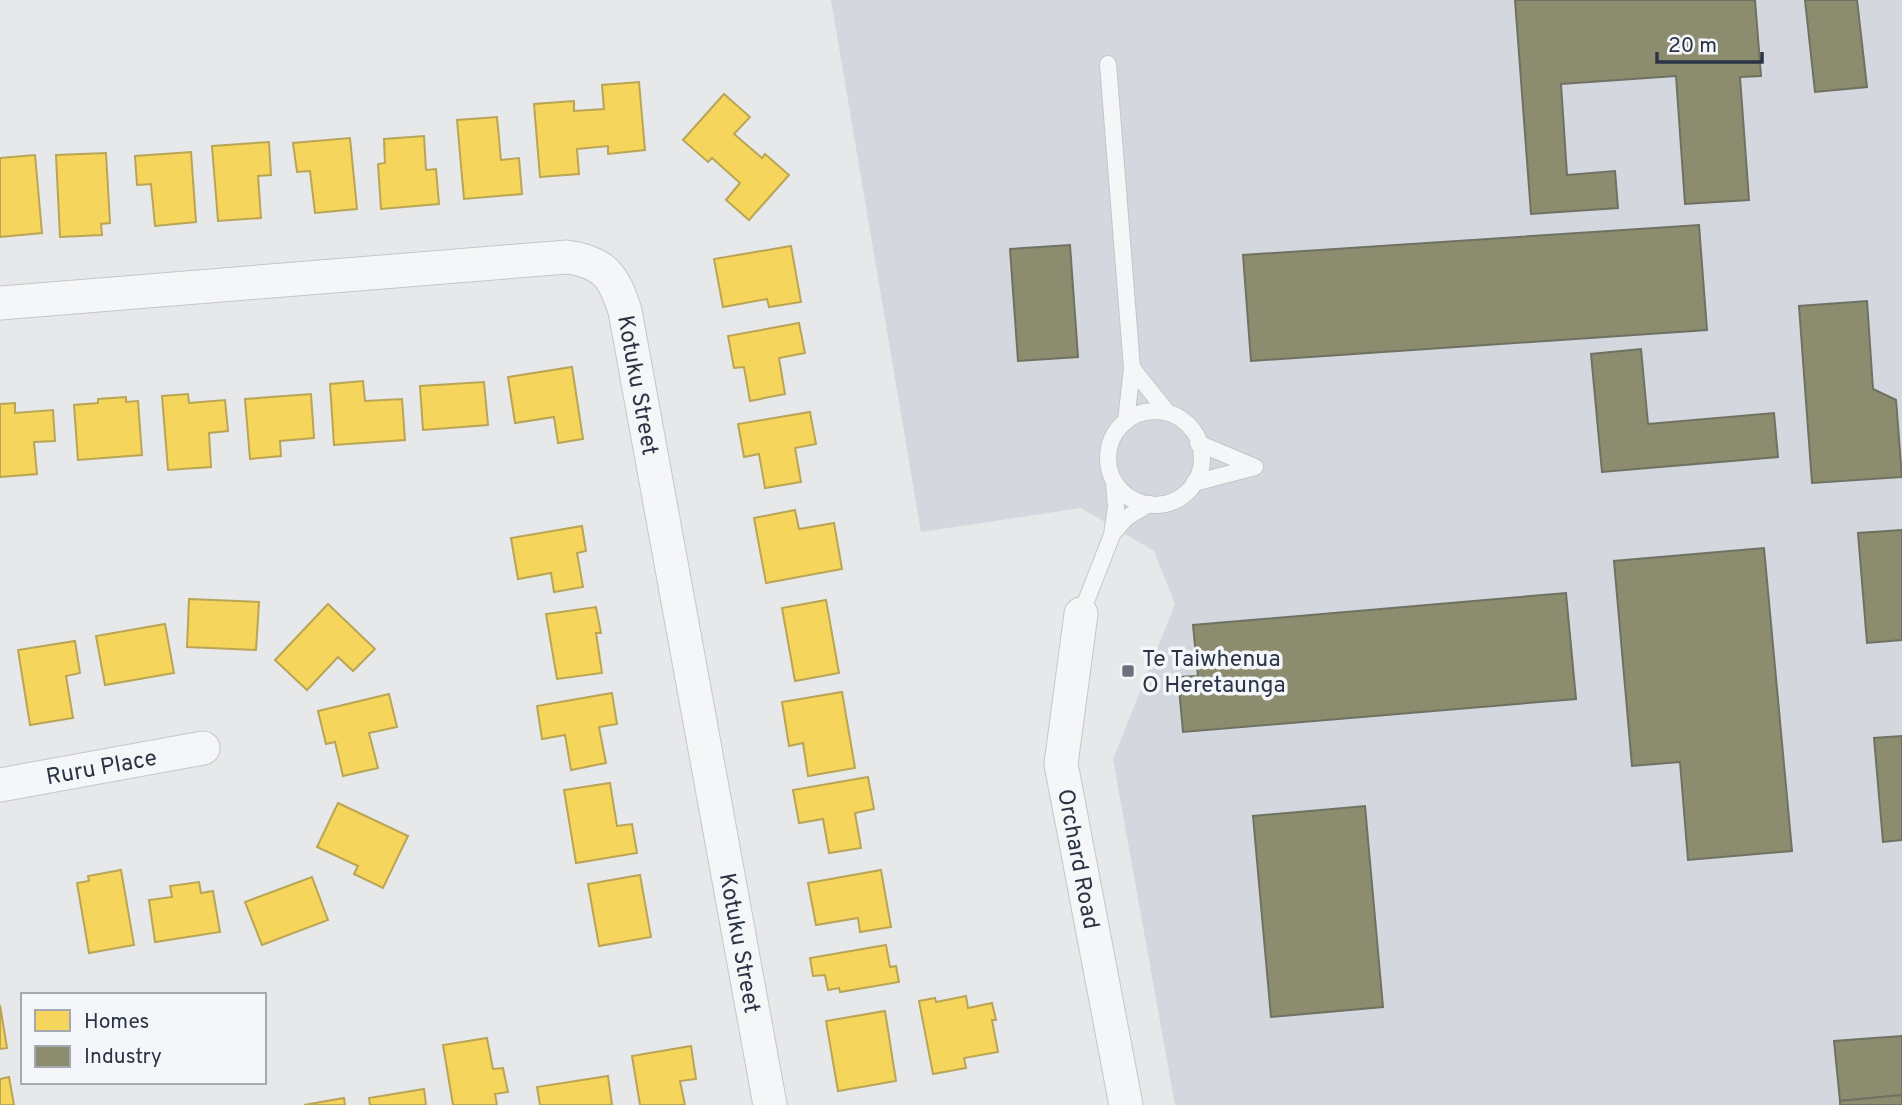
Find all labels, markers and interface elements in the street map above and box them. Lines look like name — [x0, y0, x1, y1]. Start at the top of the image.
scale bar — [1657, 21, 1762, 65]
text: 20 m — [1668, 33, 1717, 60]
street label: Kotuku Street — [609, 313, 663, 458]
place label: Te Taiwhenua O Heretaunga — [1142, 646, 1286, 701]
marker: Te Taiwhenua O Heretaunga — [1120, 663, 1136, 679]
street label: Ruru Place — [44, 745, 160, 793]
street label: Orchard Road — [1049, 787, 1104, 932]
street label: Kotuku Street — [711, 871, 765, 1016]
legend — [21, 993, 266, 1084]
text: Homes — [84, 1009, 149, 1036]
text: Industry — [84, 1044, 162, 1071]

